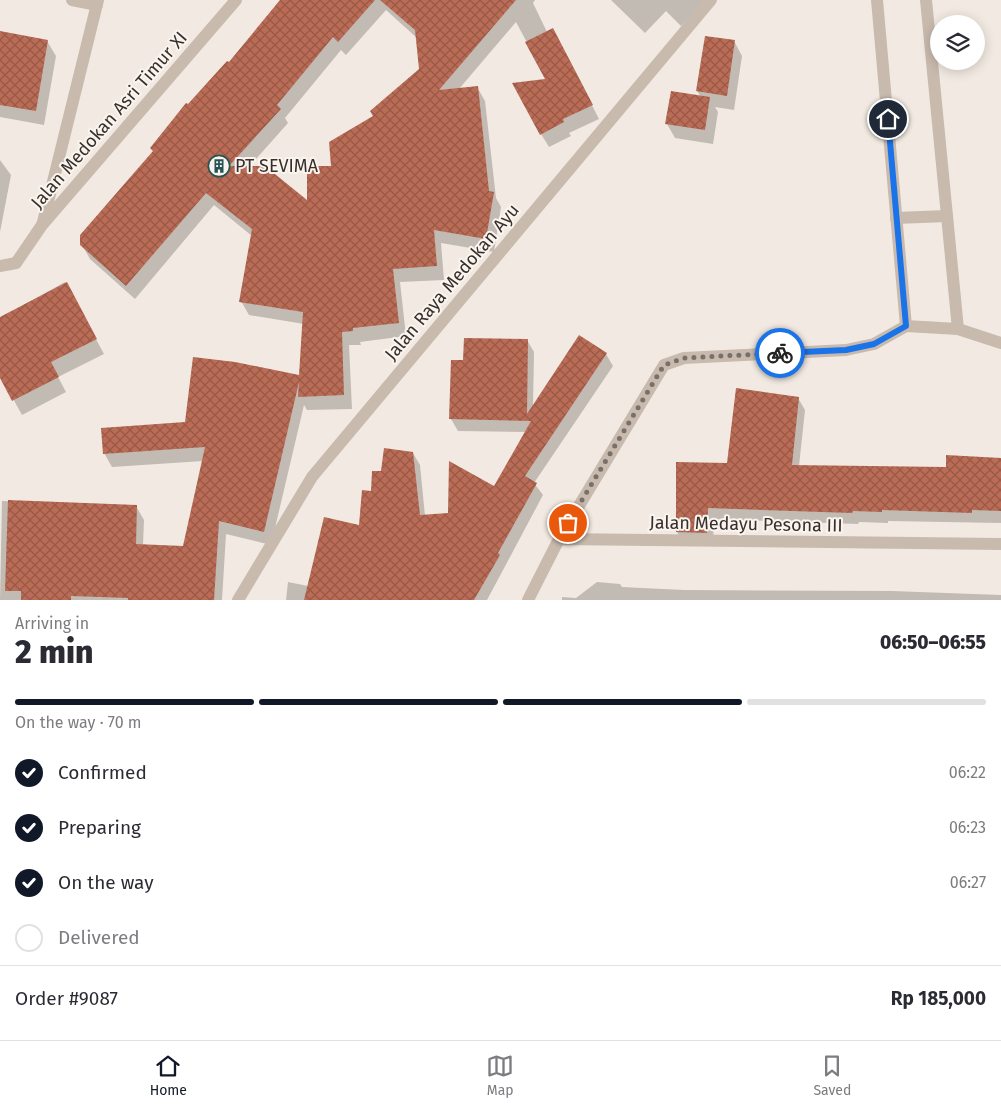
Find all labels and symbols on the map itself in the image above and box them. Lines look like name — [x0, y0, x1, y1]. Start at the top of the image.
street label: Jalan Medokan Asri Timur XI — [26, 27, 192, 213]
pin — [867, 98, 909, 140]
building icon: PT SEVIMA — [207, 154, 231, 178]
place label: PT SEVIMA — [235, 155, 319, 177]
street label: Jalan Raya Medokan Ayu — [380, 199, 524, 365]
courier — [755, 328, 805, 378]
pin — [547, 502, 589, 544]
street label: Jalan Medayu Pesona III — [649, 511, 843, 537]

